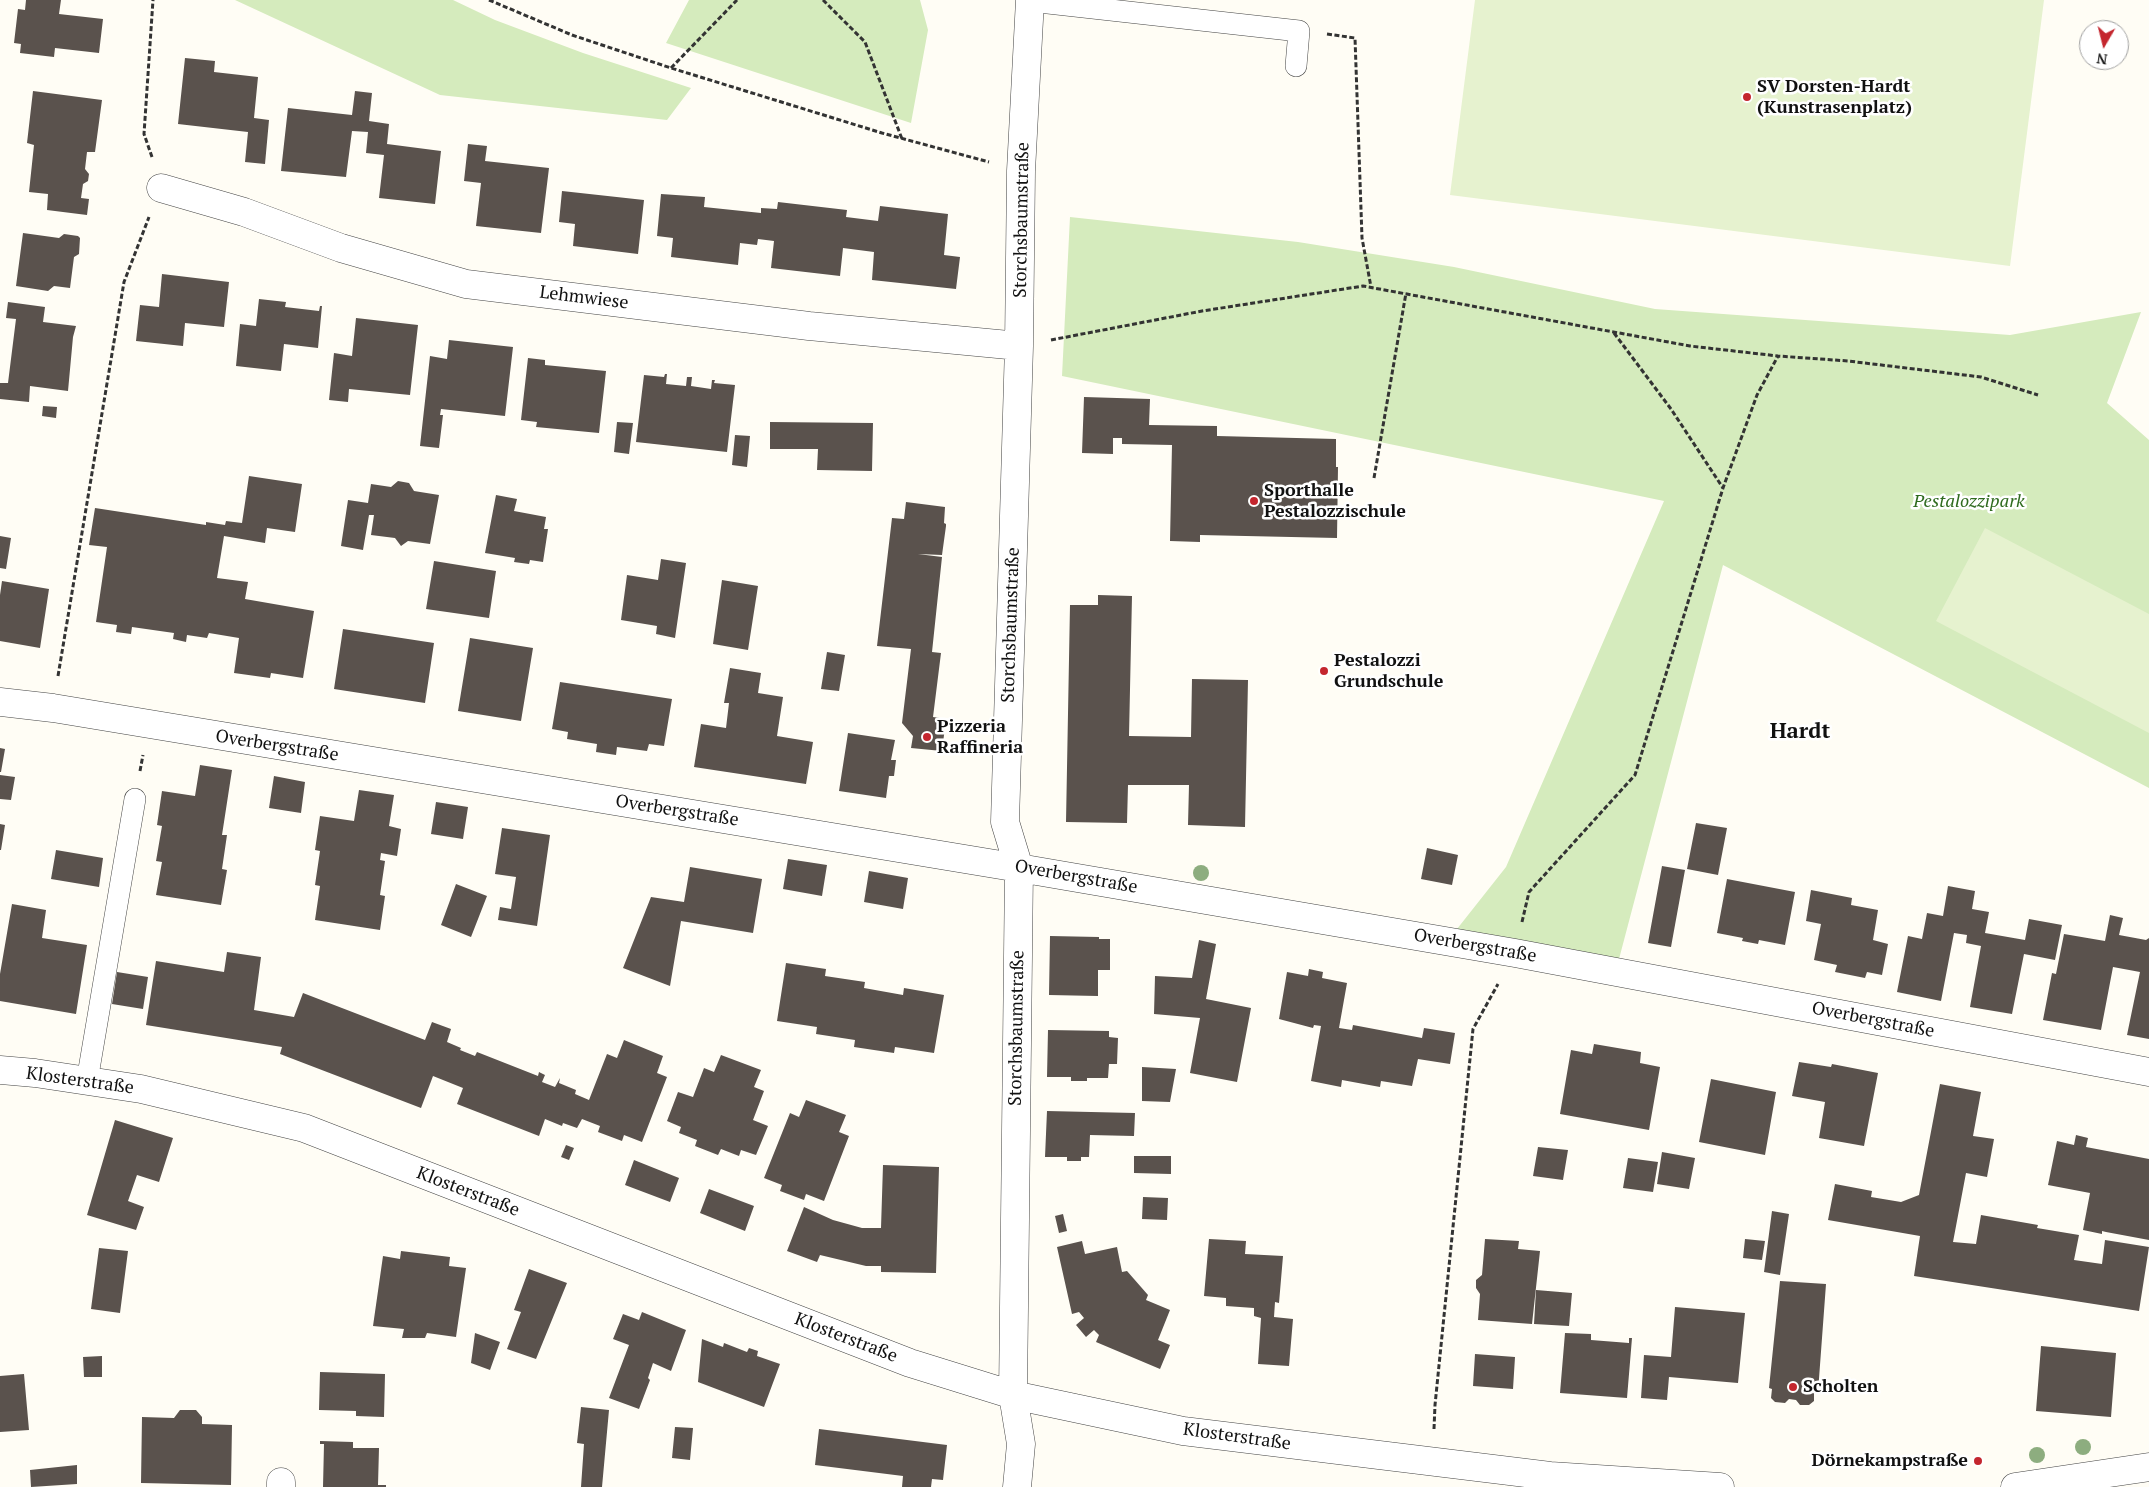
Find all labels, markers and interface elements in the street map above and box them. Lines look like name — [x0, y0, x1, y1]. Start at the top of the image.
north arrow — [2079, 20, 2129, 70]
text: N — [2095, 49, 2109, 70]
place label: SV Dorsten-Hardt (Kunstrasenplatz) — [1757, 76, 1912, 118]
marker: SV Dorsten-Hardt (Kunstrasenplatz) — [1741, 91, 1753, 103]
street label: Storchsbaumstraße — [1010, 142, 1034, 298]
street label: Lehmwiese — [538, 282, 630, 314]
place label: Sporthalle Pestalozzischule — [1264, 480, 1406, 522]
park label: Pestalozzipark — [1913, 491, 2025, 513]
marker: Sporthalle Pestalozzischule — [1248, 495, 1260, 507]
street label: Storchsbaumstraße — [997, 547, 1025, 703]
place label: Pestalozzi Grundschule — [1334, 650, 1443, 692]
marker: Pestalozzi Grundschule — [1318, 665, 1330, 677]
place label: Pizzeria Raffineria — [937, 716, 1023, 759]
district label: Hardt — [1770, 719, 1830, 745]
street label: Overbergstraße — [214, 726, 340, 766]
marker: Pizzeria Raffineria — [921, 731, 933, 743]
street label: Overbergstraße — [614, 791, 740, 831]
street label: Overbergstraße — [1013, 856, 1139, 898]
street label: Overbergstraße — [1412, 925, 1538, 967]
street label: Storchsbaumstraße — [1005, 950, 1029, 1106]
street label: Overbergstraße — [1810, 998, 1936, 1042]
street label: Klosterstraße — [25, 1063, 135, 1099]
street label: Klosterstraße — [414, 1162, 522, 1222]
street label: Klosterstraße — [792, 1308, 900, 1368]
place label: Scholten — [1803, 1376, 1878, 1398]
marker: Scholten — [1787, 1381, 1799, 1393]
street label: Klosterstraße — [1182, 1419, 1292, 1455]
place label: Dörnekampstraße — [1812, 1450, 1968, 1472]
marker: Dörnekampstraße — [1972, 1455, 1984, 1467]

